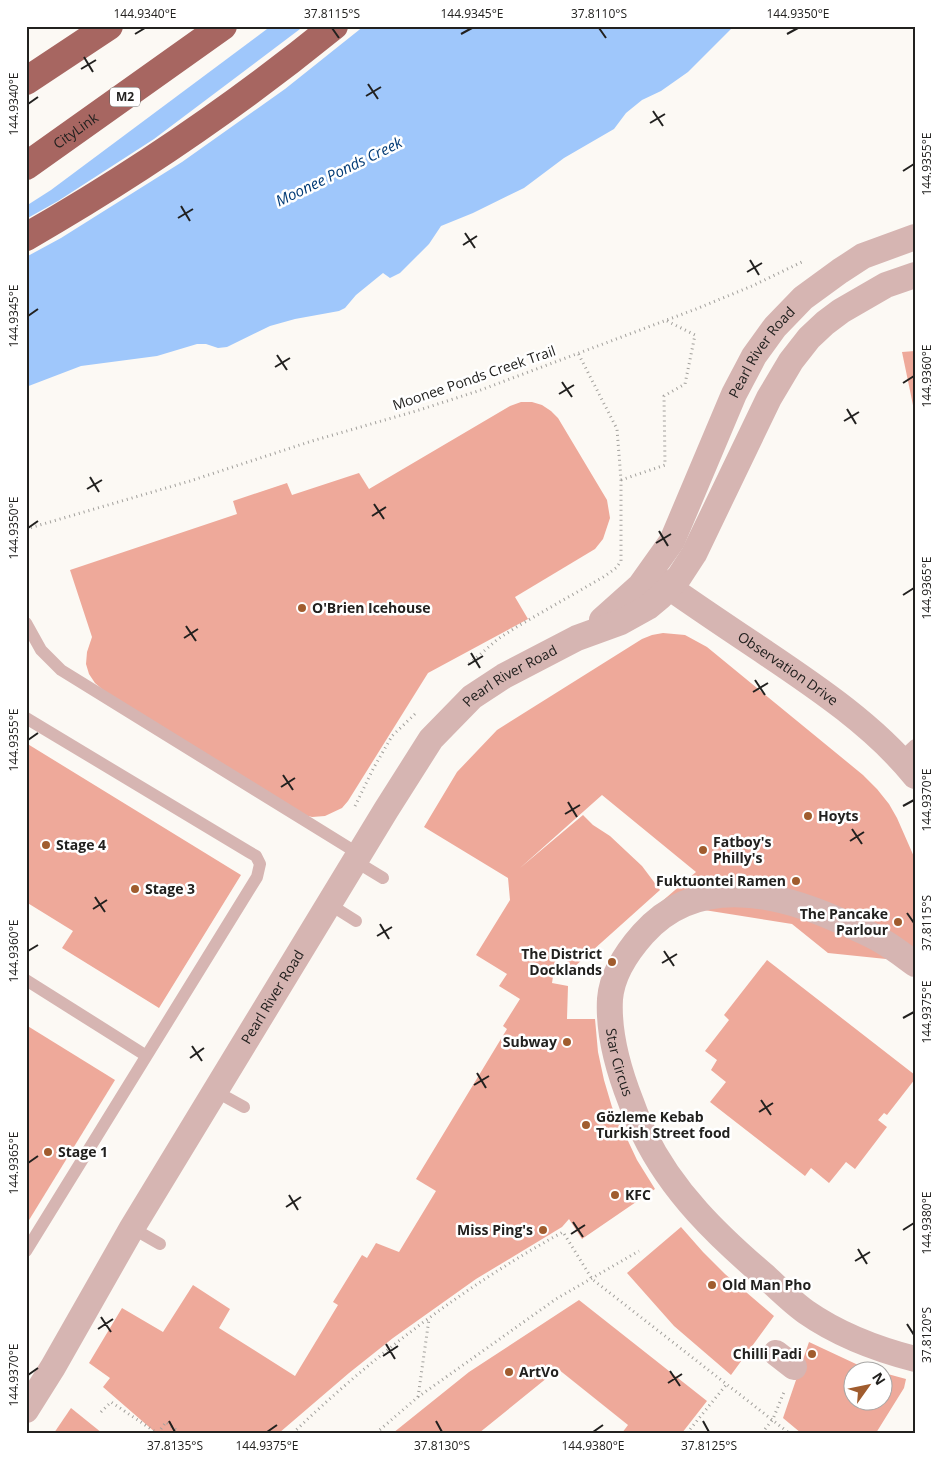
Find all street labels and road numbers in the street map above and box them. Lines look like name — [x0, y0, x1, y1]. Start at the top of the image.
road number: M2 — [110, 88, 140, 106]
street label: CityLink — [49, 107, 102, 153]
street label: Pearl River Road — [724, 302, 799, 401]
street label: Moonee Ponds Creek Trail — [390, 341, 558, 414]
street label: Observation Drive — [734, 627, 842, 710]
street label: Pearl River Road — [458, 640, 560, 710]
street label: Pearl River Road — [236, 946, 308, 1047]
street label: Star Circus — [602, 1027, 638, 1099]

